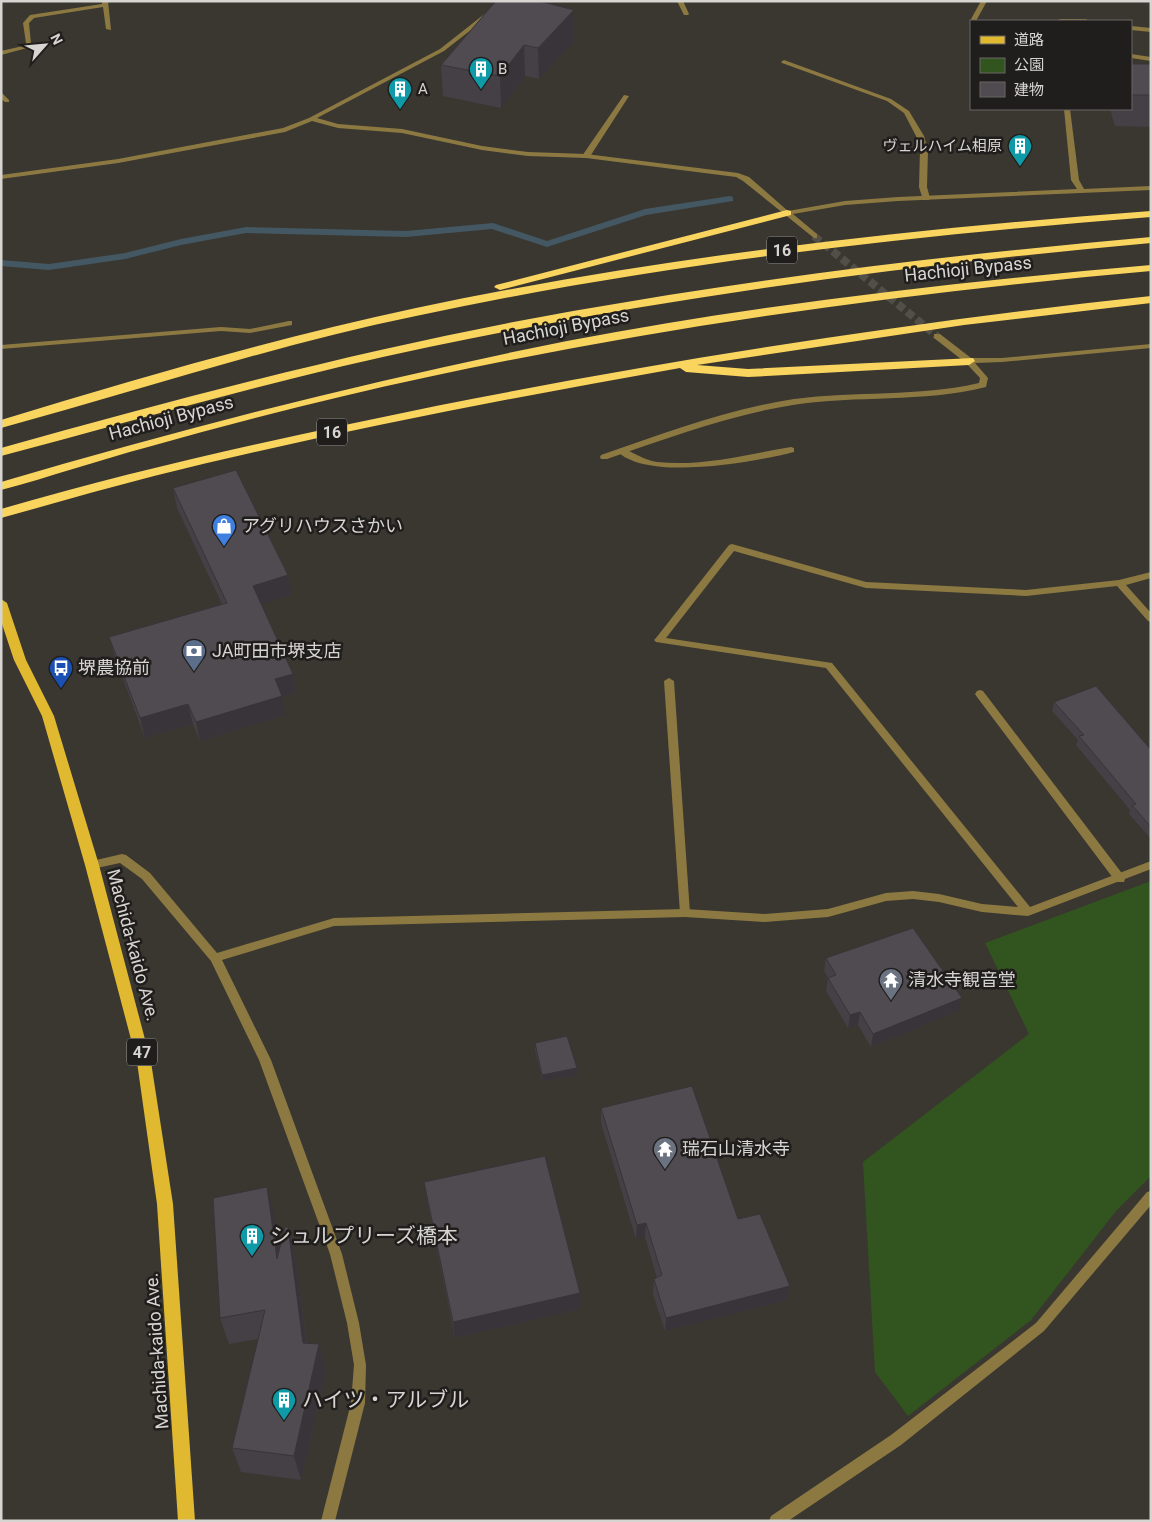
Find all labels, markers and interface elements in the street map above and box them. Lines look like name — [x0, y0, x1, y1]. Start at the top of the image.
north arrow — [20, 20, 70, 70]
legend — [970, 20, 1132, 110]
text: N — [47, 31, 66, 47]
text: 道路 — [1014, 31, 1044, 49]
building icon: B — [468, 56, 494, 90]
text: 公園 — [1014, 56, 1044, 74]
place label: B — [498, 60, 507, 78]
building icon: A — [387, 76, 413, 110]
place label: A — [418, 80, 428, 98]
text: 建物 — [1014, 81, 1044, 99]
building icon: ヴェルハイム相原 — [1007, 133, 1033, 167]
place label: ヴェルハイム相原 — [883, 137, 1002, 155]
road number: 16 — [767, 236, 797, 264]
street label: Hachioji Bypass — [903, 251, 1033, 286]
street label: Hachioji Bypass — [501, 304, 631, 349]
street label: Hachioji Bypass — [106, 391, 235, 444]
road number: 16 — [317, 418, 347, 446]
shop icon: アグリハウスさかい — [211, 513, 237, 547]
place label: アグリハウスさかい — [242, 515, 403, 536]
bank icon: JA町田市堺支店 — [181, 638, 207, 672]
place label: JA町田市堺支店 — [212, 640, 341, 661]
bus stop icon: 堺農協前 — [48, 655, 74, 689]
place label: 堺農協前 — [78, 657, 150, 678]
street label: Machida-kaido Ave. — [103, 867, 164, 1023]
temple icon: 清水寺観音堂 — [878, 967, 904, 1001]
place label: 清水寺観音堂 — [908, 969, 1016, 990]
road number: 47 — [127, 1038, 157, 1066]
temple icon: 瑞石山清水寺 — [652, 1136, 678, 1170]
place label: 瑞石山清水寺 — [682, 1138, 790, 1159]
building icon: シュルプリーズ橋本 — [239, 1223, 265, 1257]
place label: シュルプリーズ橋本 — [270, 1224, 458, 1248]
street label: Machida-kaido Ave. — [141, 1272, 172, 1430]
building icon: ハイツ・アルブル — [271, 1387, 297, 1421]
place label: ハイツ・アルブル — [302, 1388, 469, 1412]

